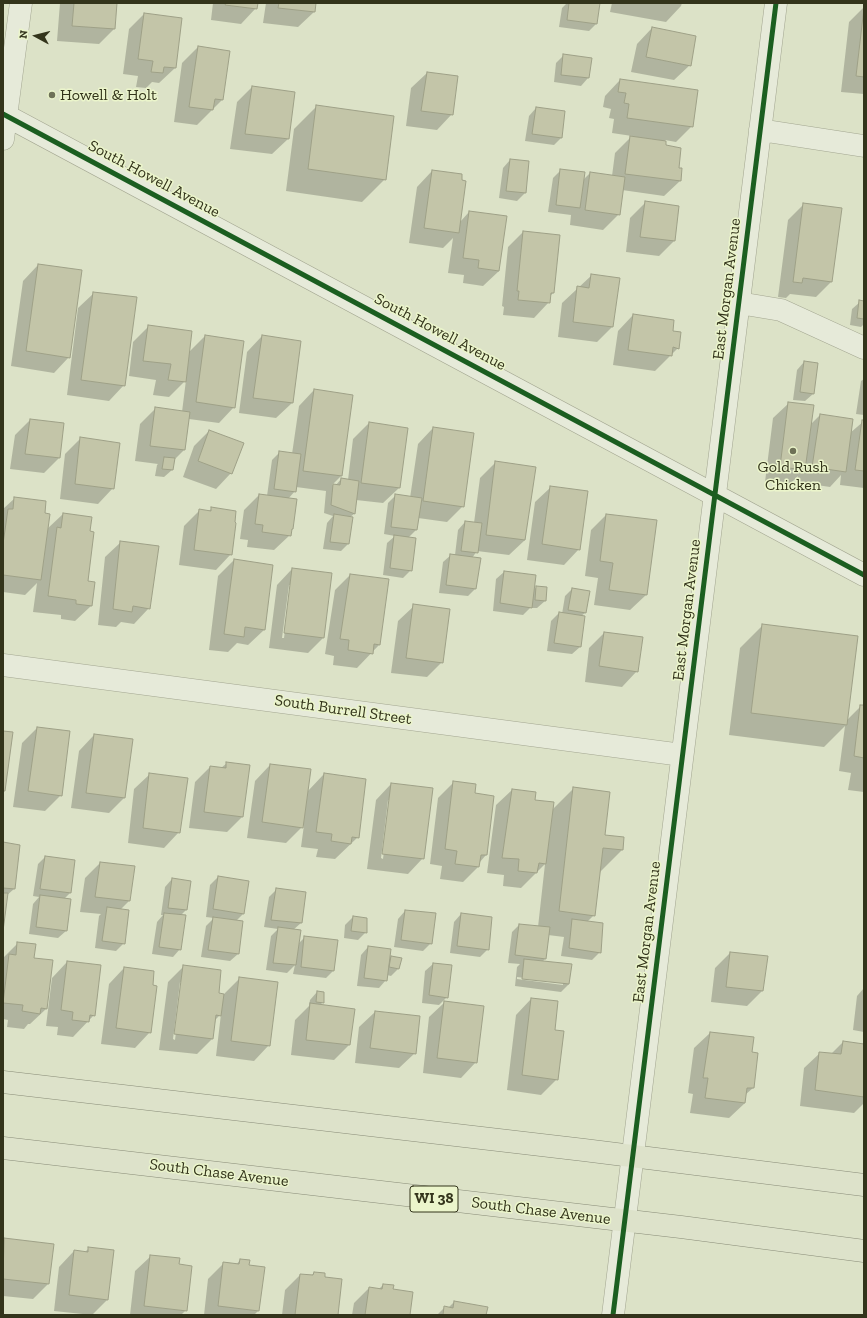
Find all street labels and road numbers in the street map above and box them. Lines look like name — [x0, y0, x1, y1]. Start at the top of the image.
street label: South Howell Avenue — [85, 136, 223, 222]
street label: East Morgan Avenue — [709, 217, 745, 361]
street label: South Howell Avenue — [371, 289, 509, 375]
street label: East Morgan Avenue — [669, 538, 705, 682]
street label: South Burrell Street — [273, 691, 413, 729]
street label: East Morgan Avenue — [629, 860, 665, 1004]
street label: South Chase Avenue — [148, 1155, 290, 1191]
road number: WI 38 — [410, 1186, 458, 1212]
street label: South Chase Avenue — [470, 1193, 612, 1229]

